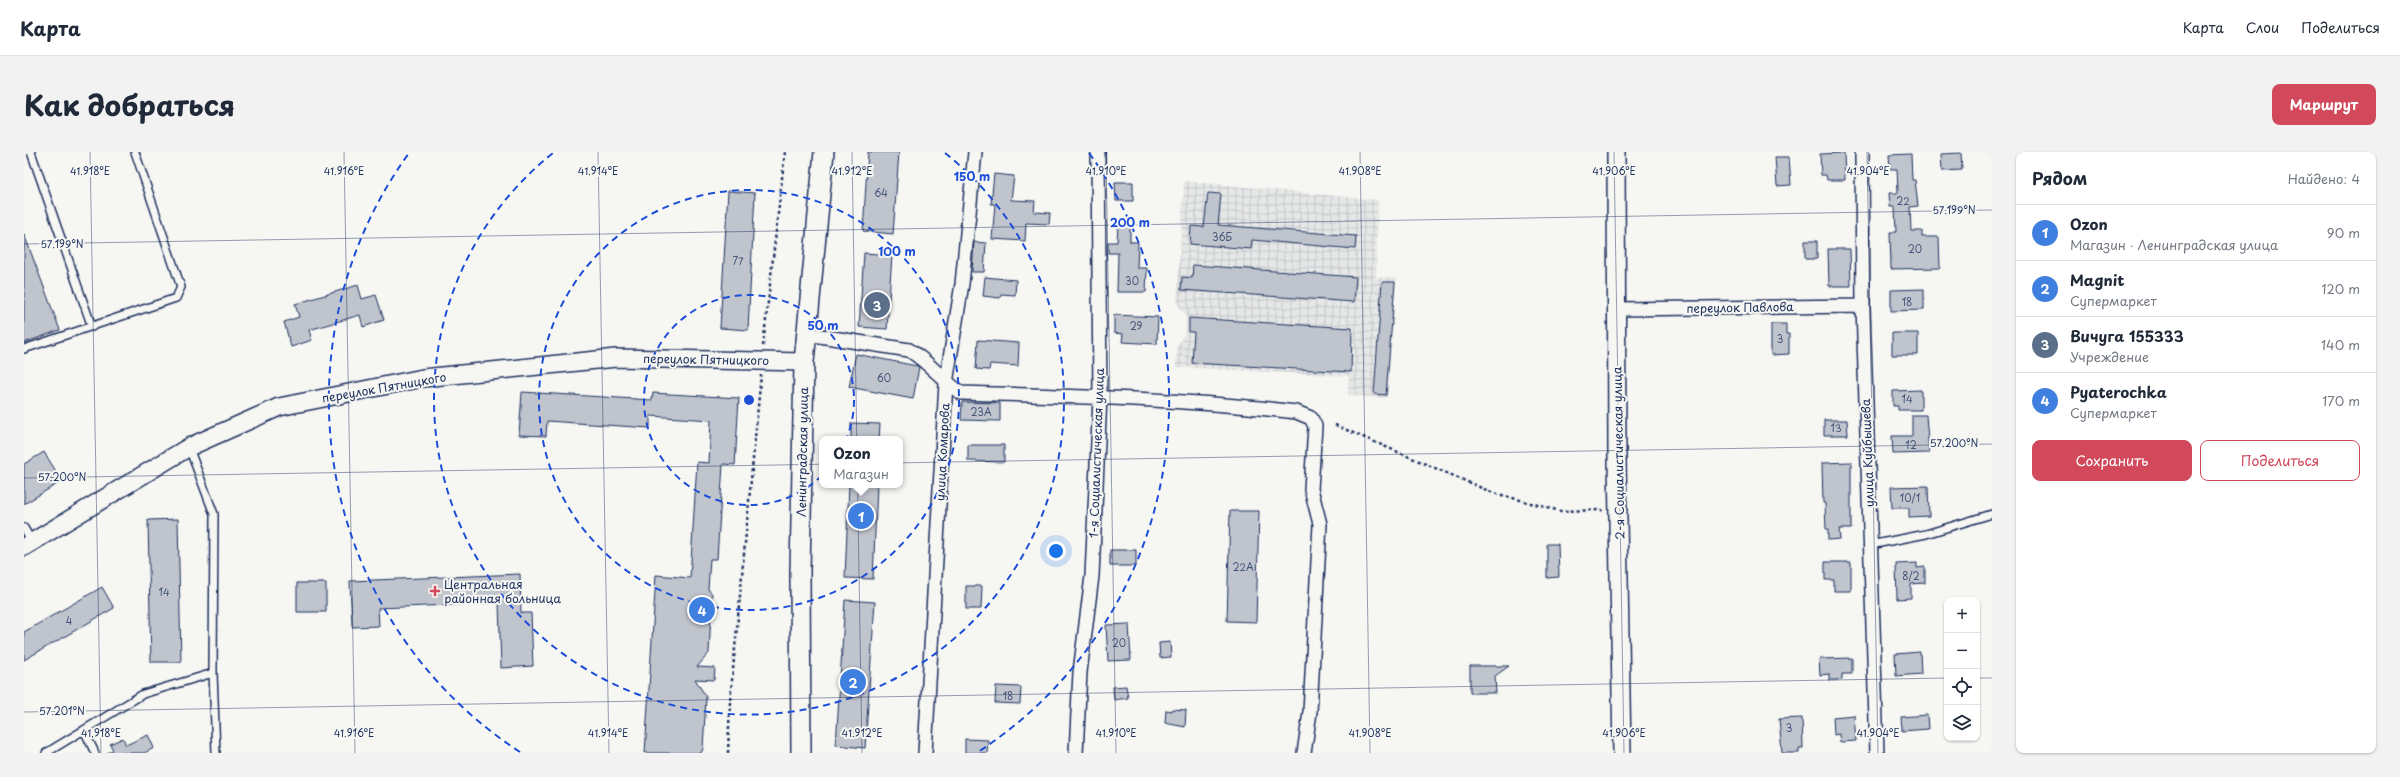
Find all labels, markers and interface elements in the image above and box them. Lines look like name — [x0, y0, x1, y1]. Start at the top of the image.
text: Карта — [20, 14, 81, 42]
text: Карта — [2183, 17, 2224, 38]
text: Слои — [2246, 17, 2279, 38]
text: Поделиться — [2301, 17, 2380, 38]
text: Как добраться — [24, 83, 235, 126]
button: Маршрут — [2272, 84, 2376, 125]
text: 41.918°E — [70, 163, 110, 178]
text: 41.916°E — [324, 163, 364, 178]
text: 41.914°E — [578, 163, 618, 178]
text: 41.912°E — [832, 163, 872, 178]
text: 41.910°E — [1085, 163, 1127, 178]
text: 41.908°E — [1339, 163, 1381, 178]
text: 41.906°E — [1592, 163, 1636, 178]
text: 41.904°E — [1846, 163, 1890, 178]
text: Рядом — [2032, 165, 2087, 191]
text: 150 m — [954, 167, 990, 185]
text: Найдено: 4 — [2288, 169, 2360, 188]
house number: 64 — [874, 185, 888, 200]
house number: 22 — [1896, 193, 1910, 208]
text: 57.199°N — [1932, 202, 1976, 217]
text: Ozon — [2070, 212, 2108, 235]
text: 200 m — [1110, 213, 1150, 231]
text: 1 — [2042, 223, 2048, 242]
text: 90 m — [2327, 223, 2360, 242]
house number: 36Б — [1212, 229, 1233, 244]
text: Магазин · Ленинградская улица — [2070, 235, 2278, 254]
text: 57.199°N — [40, 236, 84, 251]
house number: 20 — [1908, 241, 1922, 256]
text: 100 m — [878, 242, 916, 260]
house number: 77 — [732, 253, 744, 268]
text: Magnit — [2070, 268, 2125, 291]
house number: 30 — [1125, 273, 1139, 288]
text: 2 — [2040, 279, 2050, 298]
text: 120 m — [2321, 279, 2360, 298]
pin: 3 — [864, 290, 890, 320]
text: Супермаркет — [2070, 291, 2157, 310]
house number: 18 — [1902, 294, 1912, 309]
street label: переулок Павлова — [1686, 297, 1794, 317]
text: 50 m — [807, 316, 839, 334]
house number: 29 — [1130, 318, 1143, 333]
text: Вичуга 155333 — [2070, 324, 2184, 347]
house number: 3 — [1777, 331, 1783, 346]
text: 3 — [2041, 335, 2049, 354]
text: 140 m — [2321, 335, 2360, 354]
text: Учреждение — [2070, 347, 2149, 366]
street label: переулок Пятницкого — [643, 349, 769, 369]
street label: 2-я Социалистическая улица — [1607, 366, 1629, 540]
street label: переулок Пятницкого — [320, 367, 448, 407]
street label: 1-я Социалистическая улица — [1084, 367, 1108, 538]
house number: 60 — [877, 370, 891, 385]
text: Pyaterochka — [2070, 380, 2167, 403]
street label: Ленинградская улица — [792, 386, 812, 517]
house number: 14 — [1901, 391, 1913, 406]
text: 4 — [2041, 391, 2049, 410]
text: 170 m — [2322, 391, 2360, 410]
centre of rings — [742, 393, 756, 407]
street label: улица Куйбышева — [1856, 398, 1878, 508]
street label: улица Комарова — [930, 402, 954, 501]
text: Супермаркет — [2070, 403, 2157, 422]
house number: 23А — [970, 404, 992, 419]
house number: 13 — [1830, 420, 1842, 435]
text: 57.200°N — [1930, 435, 1978, 450]
popup — [819, 436, 903, 488]
house number: 12 — [1905, 437, 1917, 452]
button: Сохранить — [2032, 440, 2192, 481]
button: Поделиться — [2200, 440, 2360, 481]
text: Ozon — [833, 441, 871, 464]
text: Магазин — [833, 464, 889, 483]
text: 57.200°N — [38, 469, 86, 484]
house number: 10/1 — [1900, 490, 1920, 505]
pin: 1 — [848, 501, 874, 531]
your location — [1046, 541, 1066, 561]
house number: 22А — [1232, 559, 1254, 574]
house number: 8/2 — [1902, 568, 1920, 583]
place label: Центральная районная больница — [444, 575, 562, 607]
house number: 14 — [158, 584, 170, 599]
marker: Центральная районная больница — [429, 585, 441, 597]
pin: 4 — [689, 595, 715, 625]
map controls — [1944, 597, 1980, 741]
button: + — [1944, 597, 1980, 633]
house number: 4 — [66, 613, 73, 628]
button: − — [1944, 633, 1980, 669]
house number: 20 — [1112, 635, 1126, 650]
pin: 2 — [840, 667, 866, 697]
button: locate — [1944, 669, 1980, 705]
house number: 18 — [1003, 688, 1013, 703]
text: 57.201°N — [39, 703, 85, 718]
button: layers — [1944, 705, 1980, 741]
house number: 3 — [1786, 720, 1792, 735]
text: 41.918°E — [81, 725, 121, 740]
text: 41.916°E — [334, 725, 374, 740]
text: 41.914°E — [588, 725, 628, 740]
text: 41.912°E — [842, 725, 882, 740]
text: 41.910°E — [1095, 725, 1137, 740]
text: 41.908°E — [1349, 725, 1391, 740]
text: 41.906°E — [1602, 725, 1646, 740]
text: 41.904°E — [1856, 725, 1900, 740]

